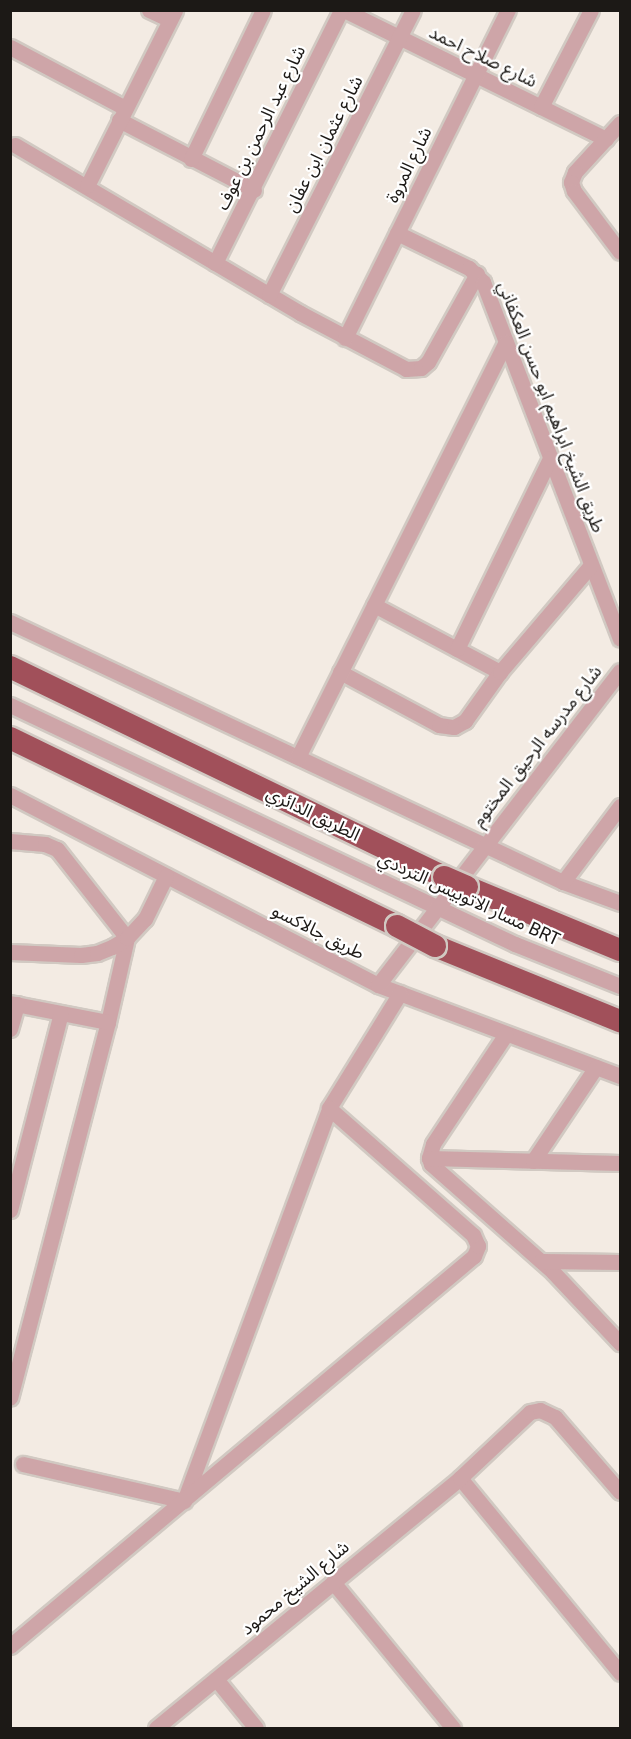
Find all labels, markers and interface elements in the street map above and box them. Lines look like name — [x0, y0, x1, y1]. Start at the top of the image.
street label: شارع صلاح احمد — [425, 22, 541, 92]
street label: شارع عبد الرحمن بن عوف — [212, 42, 310, 214]
street label: شارع عثمان ابن عفان — [280, 72, 368, 216]
street label: شارع المروة — [381, 124, 437, 206]
street label: طريق الشيخ ابراهيم ابو حسن العكفاني — [493, 278, 609, 536]
street label: شارع مدرسه الرحيق المختوم — [467, 661, 607, 831]
street label: الطريق الدائري — [263, 782, 363, 846]
street label: مسار الاتوبيس الترددي BRT — [374, 847, 564, 951]
street label: طريق جالاكسو — [268, 900, 368, 964]
street label: شارع الشيخ محمود — [236, 1536, 354, 1640]

